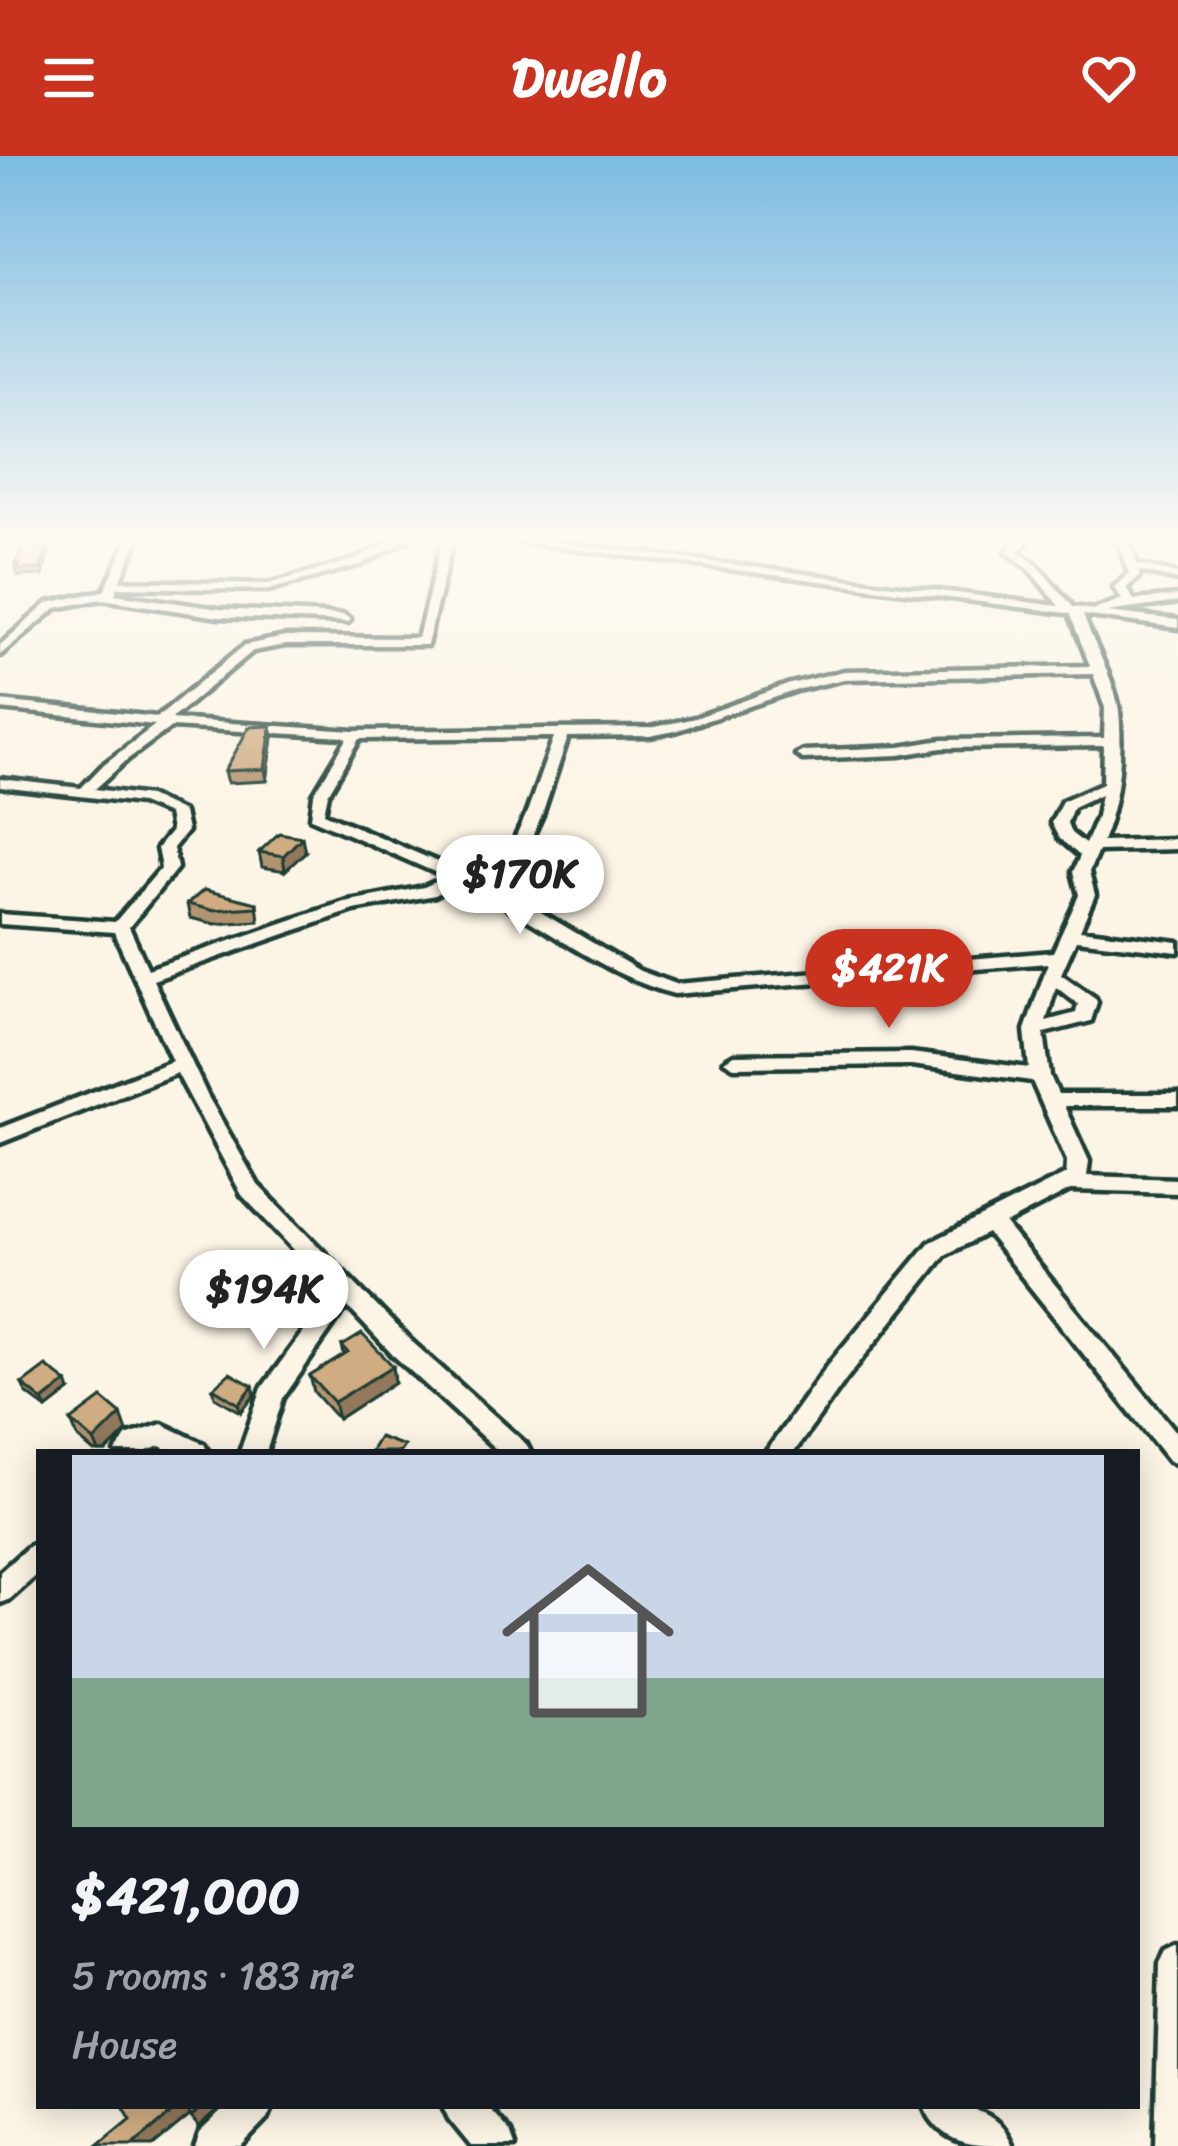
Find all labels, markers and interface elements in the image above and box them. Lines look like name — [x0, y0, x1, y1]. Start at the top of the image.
text: Dwello — [511, 30, 667, 126]
icon: menu — [36, 45, 102, 111]
icon: heart — [1076, 45, 1142, 111]
pin: $170K — [436, 835, 604, 937]
text: $170K — [463, 839, 577, 908]
pin: $421K — [805, 929, 973, 1031]
text: $421K — [832, 933, 946, 1002]
pin: $194K — [180, 1250, 348, 1352]
text: $194K — [206, 1254, 322, 1323]
icon: home — [480, 1533, 696, 1749]
text: $421,000 — [72, 1851, 300, 1941]
text: 5 rooms · 183 m² — [72, 1941, 355, 2010]
text: House — [72, 2010, 177, 2079]

